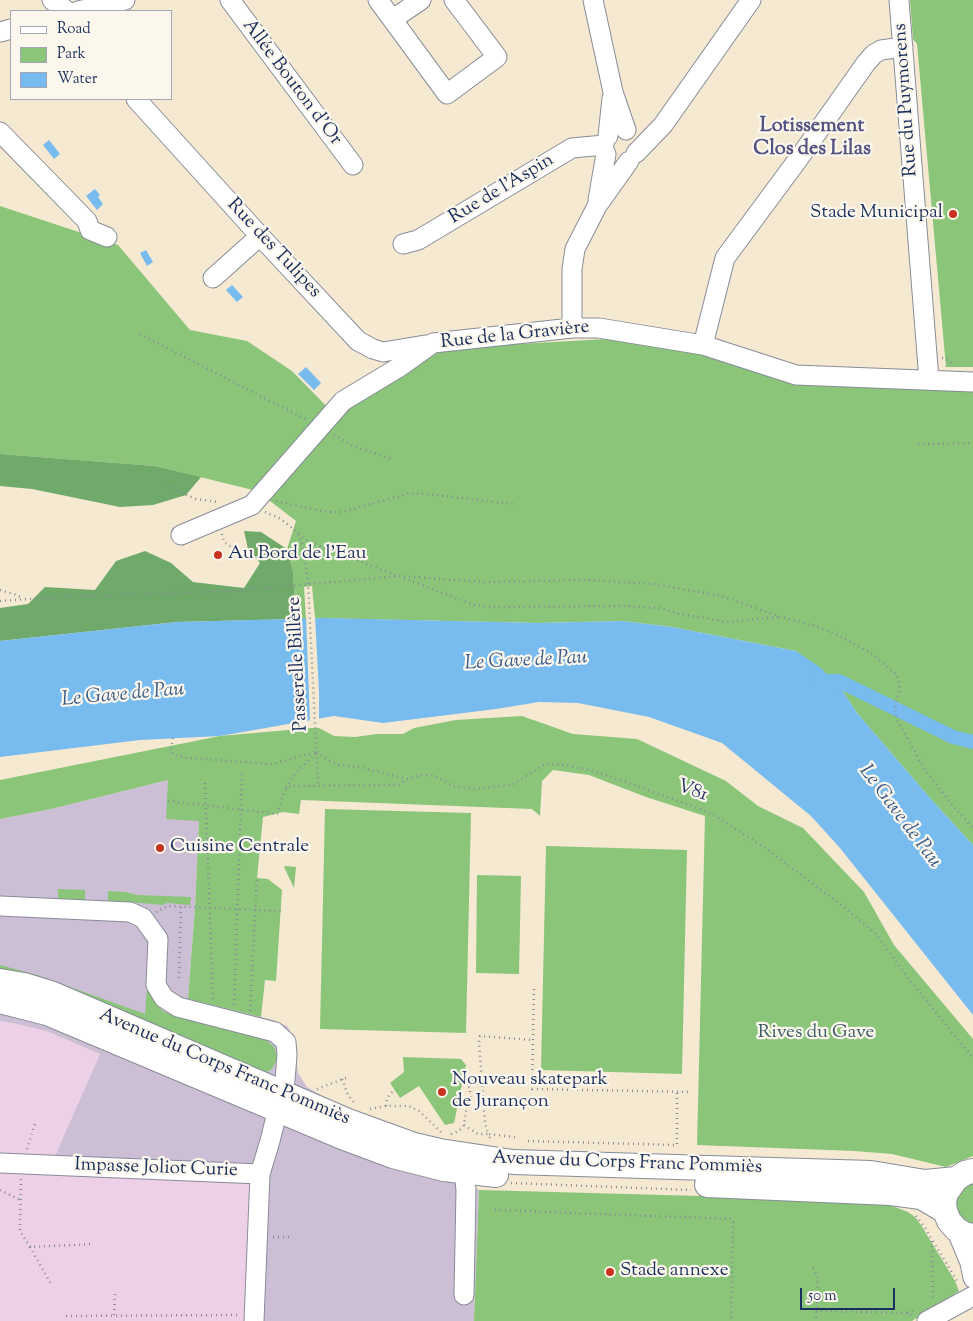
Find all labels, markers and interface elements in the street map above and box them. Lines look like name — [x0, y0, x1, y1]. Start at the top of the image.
legend — [10, 10, 172, 100]
street label: Allée Bouton d'Or — [236, 15, 346, 151]
text: Road — [57, 19, 91, 40]
street label: Rue du Puymorens — [890, 22, 924, 178]
text: Park — [57, 44, 86, 65]
text: Water — [57, 69, 97, 90]
district label: Lotissement Clos des Lilas — [753, 116, 871, 163]
street label: Rue de l'Aspin — [445, 150, 559, 230]
street label: Rue des Tulipes — [221, 194, 325, 304]
place label: Stade Municipal — [810, 203, 943, 225]
marker: Stade Municipal — [947, 208, 959, 220]
street label: Rue de la Gravière — [439, 317, 591, 355]
place label: Au Bord de l'Eau — [228, 544, 367, 566]
marker: Au Bord de l'Eau — [212, 549, 224, 561]
street label: Passerelle Billère — [284, 596, 314, 732]
water label: Le Gave de Pau — [464, 647, 588, 677]
water label: Le Gave de Pau — [61, 679, 185, 713]
water label: Le Gave de Pau — [852, 761, 946, 873]
street label: V81 — [674, 776, 710, 808]
place label: Cuisine Centrale — [170, 837, 309, 859]
marker: Cuisine Centrale — [154, 842, 166, 854]
street label: Avenue du Corps Franc Pommiès — [95, 1005, 353, 1131]
park label: Rives du Gave — [758, 1023, 874, 1045]
place label: Nouveau skatepark de Jurançon — [452, 1070, 608, 1114]
marker: Nouveau skatepark de Jurançon — [436, 1086, 448, 1098]
street label: Avenue du Corps Franc Pommiès — [491, 1148, 763, 1180]
street label: Impasse Joliot Curie — [74, 1155, 238, 1183]
place label: Stade annexe — [620, 1261, 729, 1283]
marker: Stade annexe — [604, 1266, 616, 1278]
scale bar — [803, 1278, 898, 1310]
text: 50 m — [808, 1286, 837, 1307]

